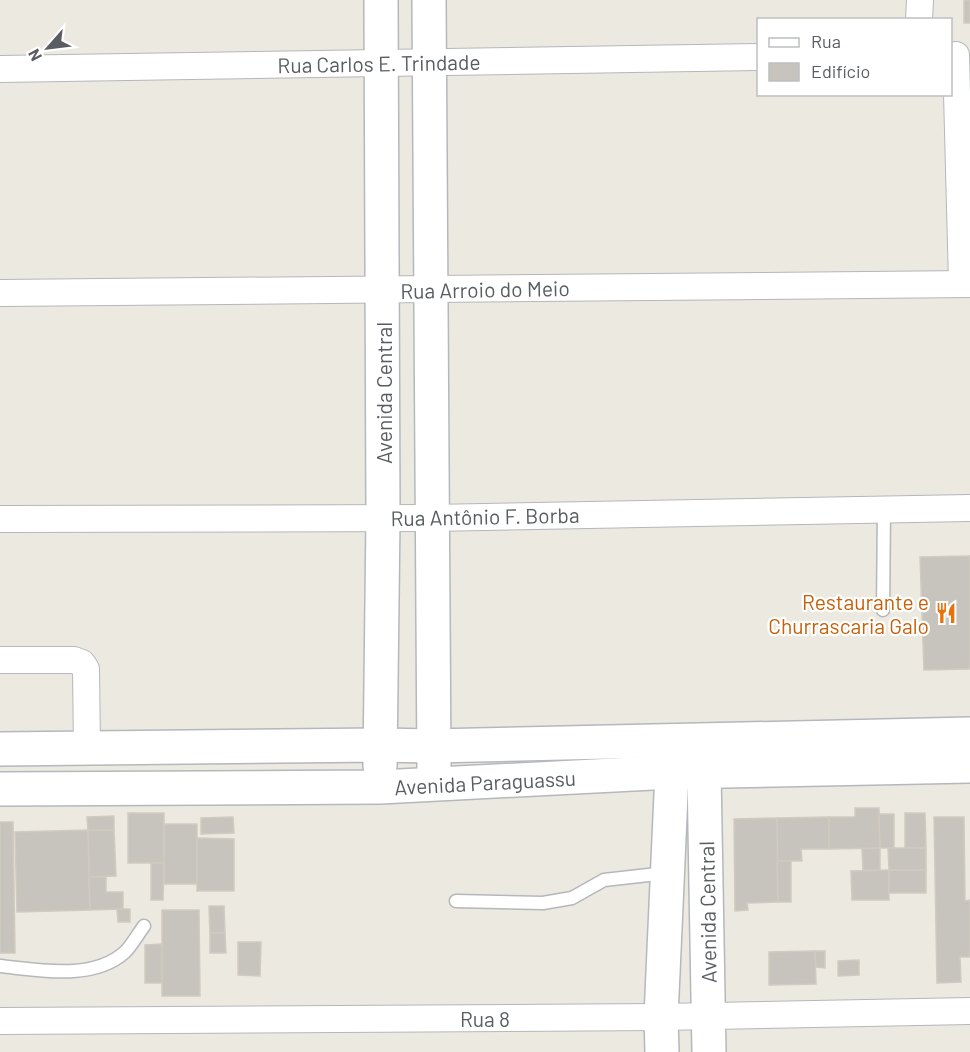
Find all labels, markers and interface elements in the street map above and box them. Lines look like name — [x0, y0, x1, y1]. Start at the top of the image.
north arrow — [18, 18, 78, 78]
legend — [757, 18, 952, 96]
text: Rua — [811, 30, 841, 52]
text: N — [23, 46, 45, 64]
street label: Rua Carlos E. Trindade — [277, 49, 481, 77]
text: Edifício — [811, 60, 870, 82]
street label: Rua Arroio do Meio — [400, 275, 570, 303]
street label: Avenida Central — [371, 322, 396, 464]
street label: Rua Antônio F. Borba — [390, 502, 580, 530]
place label: Restaurante e Churrascaria Galo — [768, 589, 929, 638]
restaurant icon: Restaurante e Churrascaria Galo — [934, 601, 958, 625]
street label: Avenida Paraguassu — [394, 765, 576, 799]
street label: Avenida Central — [693, 841, 721, 983]
street label: Rua 8 — [460, 1006, 510, 1031]

